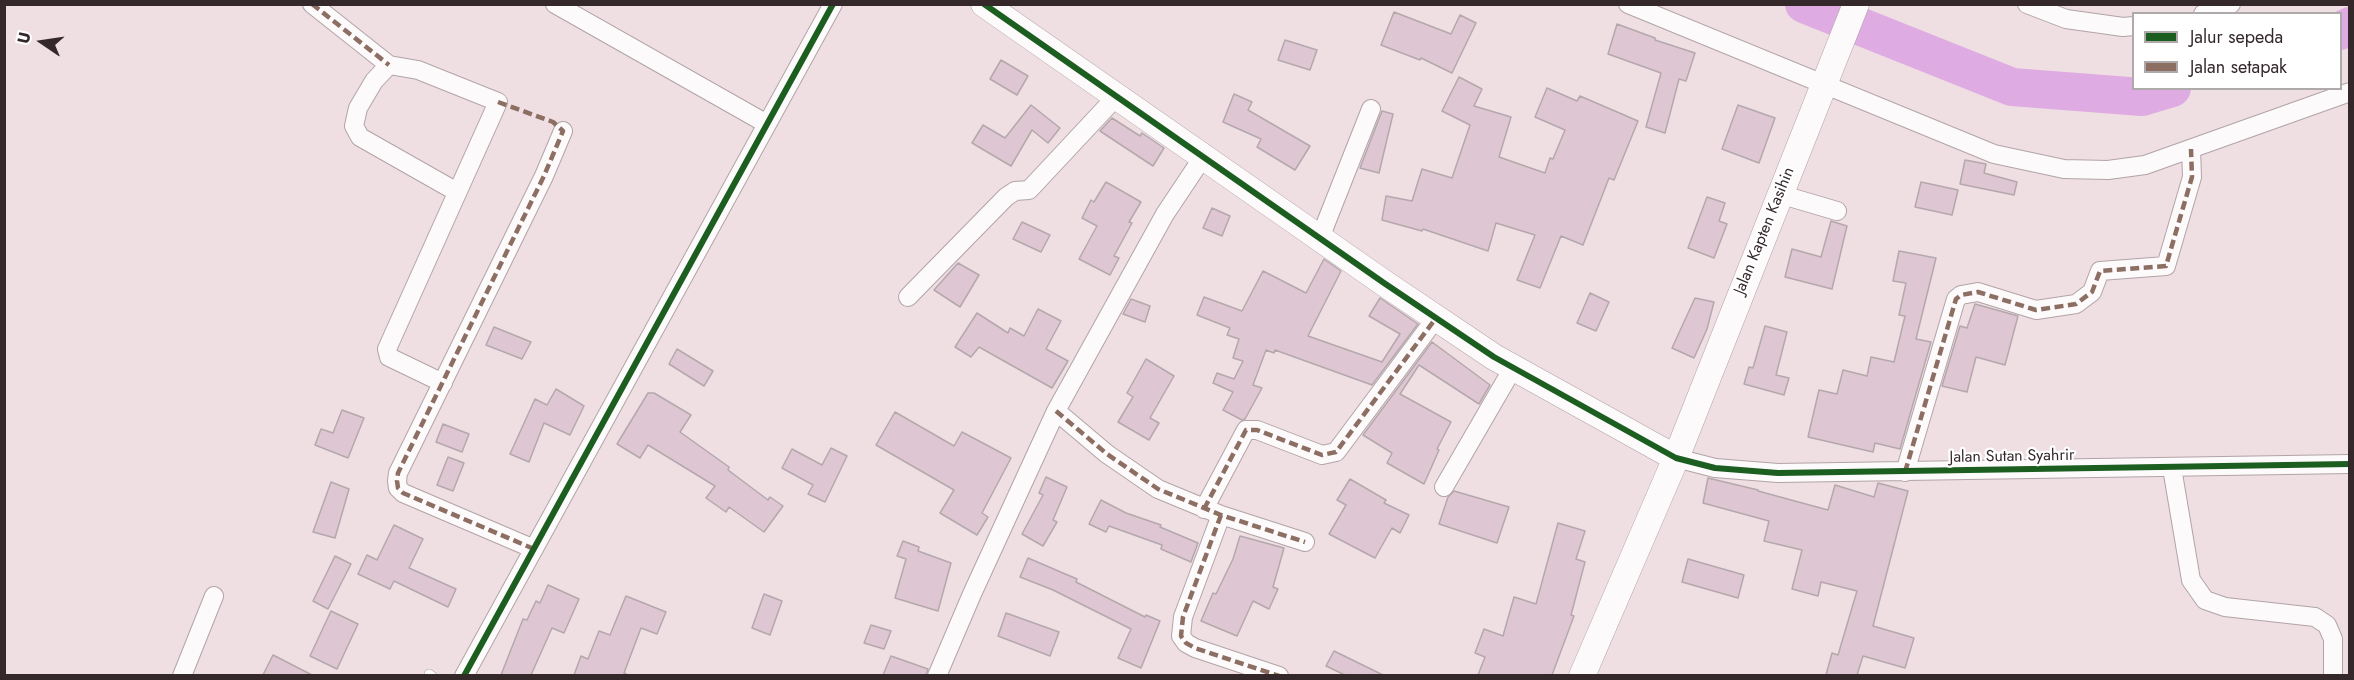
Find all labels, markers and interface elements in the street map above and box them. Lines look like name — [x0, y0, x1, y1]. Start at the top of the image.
north arrow — [12, 12, 72, 72]
legend — [2132, 12, 2342, 90]
text: Jalur sepeda — [2190, 24, 2283, 50]
text: U — [12, 30, 36, 46]
text: Jalan setapak — [2190, 54, 2287, 80]
street label: Jalan Kapten Kasihin — [1731, 165, 1799, 297]
street label: Jalan Sutan Syahrir — [1949, 446, 2075, 468]

